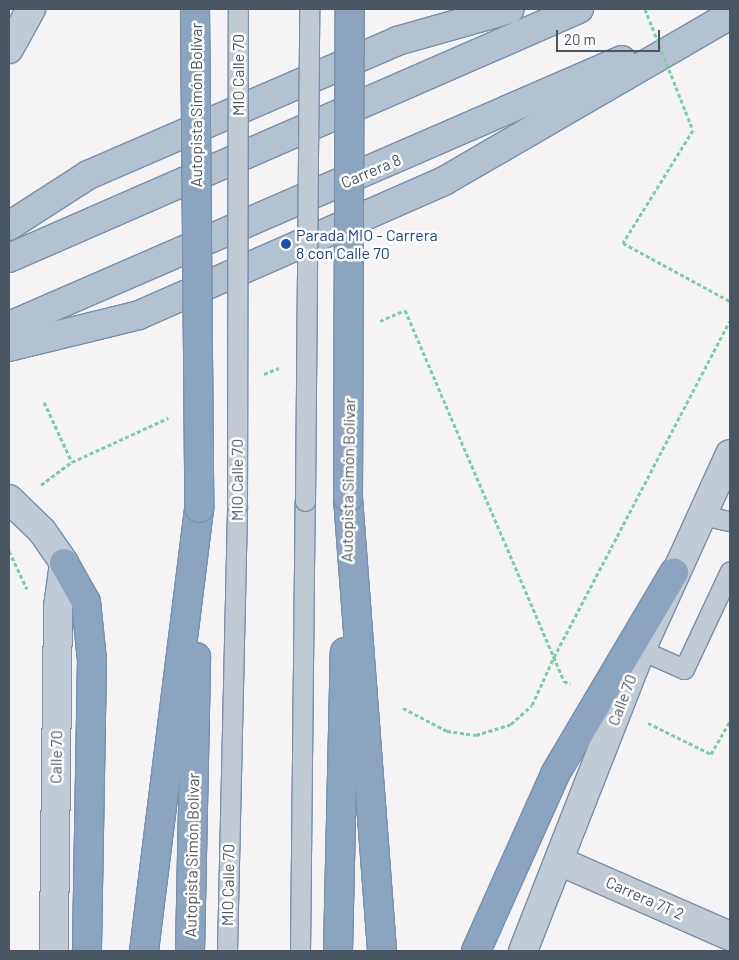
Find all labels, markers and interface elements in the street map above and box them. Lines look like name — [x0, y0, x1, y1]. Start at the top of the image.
scale bar — [559, 20, 663, 52]
street label: Autopista Simón Bolívar — [186, 23, 206, 187]
text: 20 m — [564, 30, 596, 48]
street label: MIO Calle 70 — [228, 34, 248, 116]
street label: Carrera 8 — [338, 150, 404, 192]
place label: Parada MIO - Carrera 8 con Calle 70 — [296, 225, 438, 263]
marker: Parada MIO - Carrera 8 con Calle 70 — [280, 238, 292, 250]
street label: Autopista Simón Bolívar — [337, 398, 359, 562]
street label: MIO Calle 70 — [227, 439, 247, 521]
street label: Calle 70 — [603, 672, 641, 728]
street label: Calle 70 — [46, 730, 66, 784]
street label: Autopista Simón Bolívar — [181, 773, 203, 937]
street label: MIO Calle 70 — [218, 844, 238, 926]
street label: Carrera 7T 2 — [603, 872, 687, 924]

